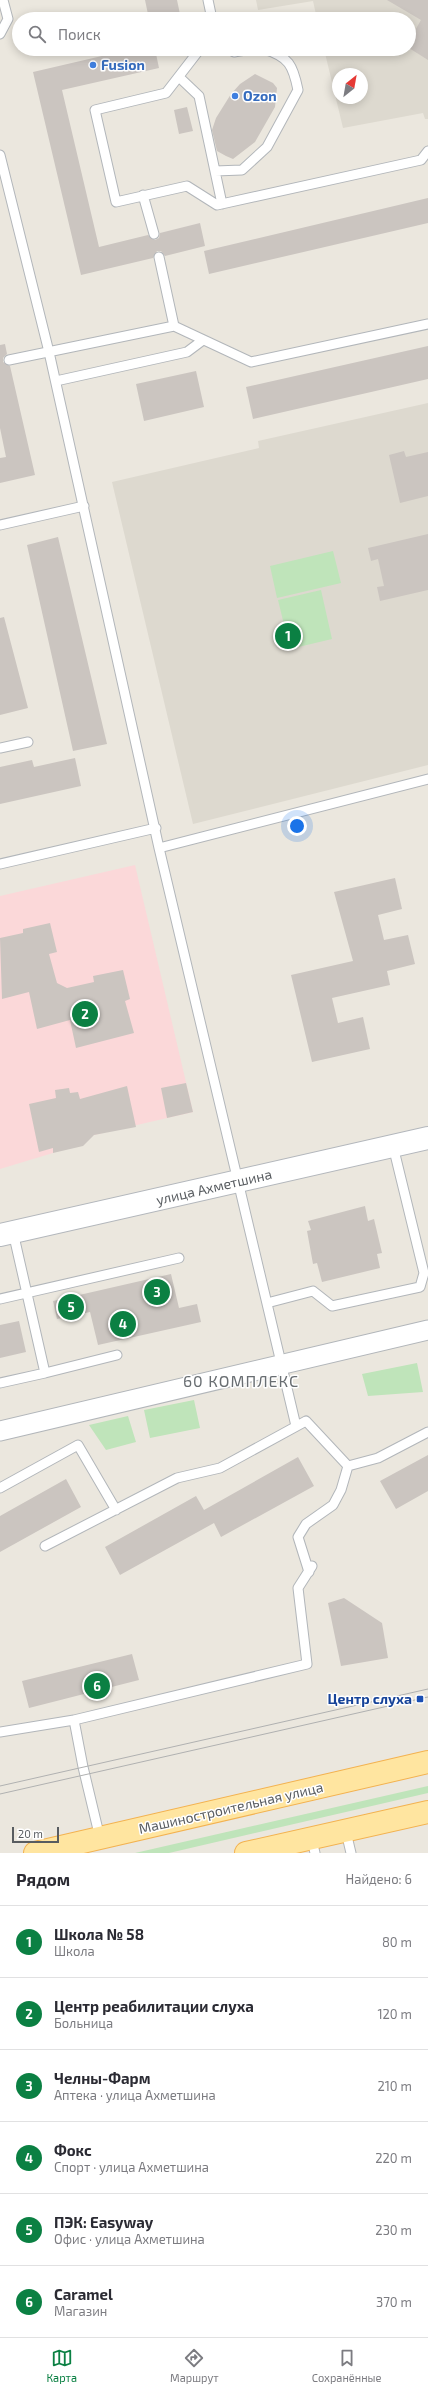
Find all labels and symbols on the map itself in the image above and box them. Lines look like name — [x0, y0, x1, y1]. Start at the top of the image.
place label: Fusion — [101, 56, 145, 73]
marker: Fusion — [88, 60, 98, 70]
north arrow — [332, 68, 368, 104]
place label: Ozon — [243, 87, 277, 104]
marker: Ozon — [230, 91, 240, 101]
pin: 1 — [275, 621, 301, 651]
your location — [287, 816, 307, 836]
pin: 2 — [72, 999, 98, 1029]
street label: улица Ахметшина — [154, 1165, 273, 1208]
pin: 3 — [144, 1277, 170, 1307]
pin: 5 — [58, 1292, 84, 1322]
pin: 4 — [110, 1309, 136, 1339]
district label: 60 КОМПЛЕКС — [183, 1371, 299, 1390]
pin: 6 — [84, 1671, 110, 1701]
place label: Центр слуха — [328, 1690, 412, 1707]
marker: Центр слуха — [415, 1694, 425, 1704]
street label: Машиностроительная улица — [137, 1778, 325, 1837]
scale bar — [12, 1825, 59, 1844]

